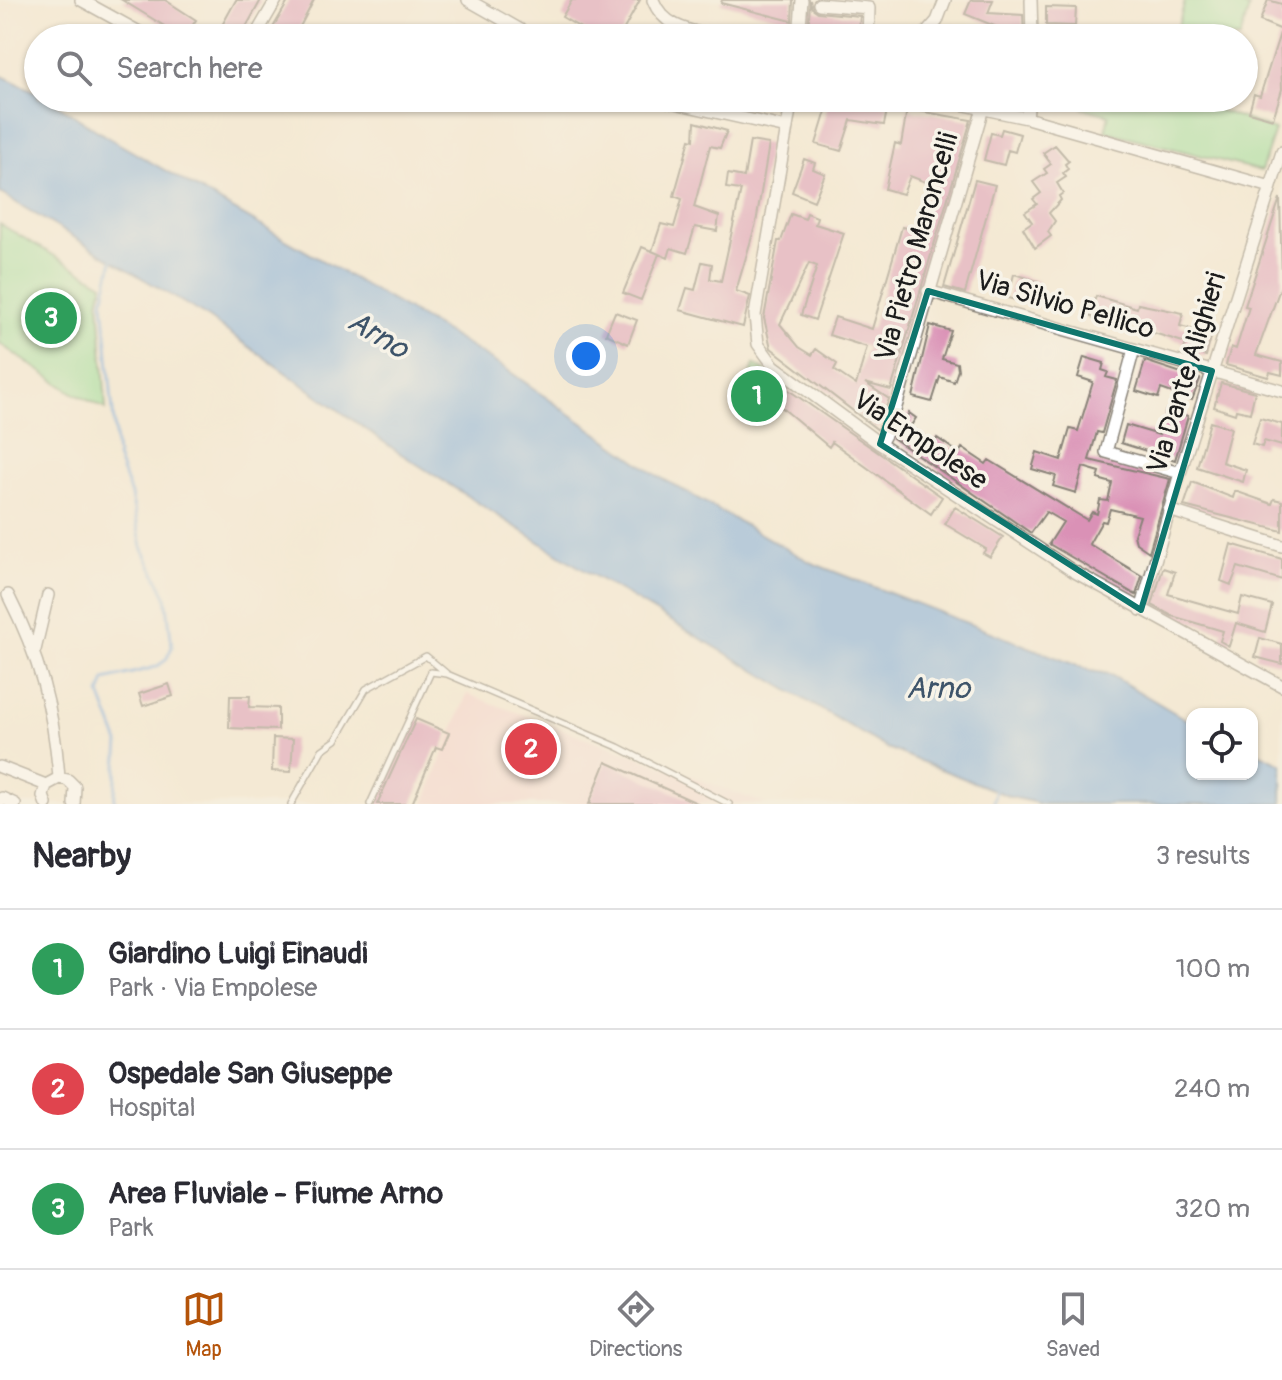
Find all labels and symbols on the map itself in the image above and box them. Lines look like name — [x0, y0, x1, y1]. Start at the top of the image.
street label: Via Pietro Maroncelli — [868, 129, 966, 365]
street label: Via Silvio Pellico — [972, 263, 1158, 347]
street label: Via Dante Alighieri — [1140, 268, 1234, 478]
pin: 3 — [25, 288, 77, 348]
water label: Arno — [341, 303, 417, 368]
your location — [566, 336, 606, 376]
pin: 1 — [731, 366, 783, 426]
street label: Via Empolese — [846, 382, 994, 498]
water label: Arno — [906, 670, 972, 707]
pin: 2 — [505, 719, 557, 779]

